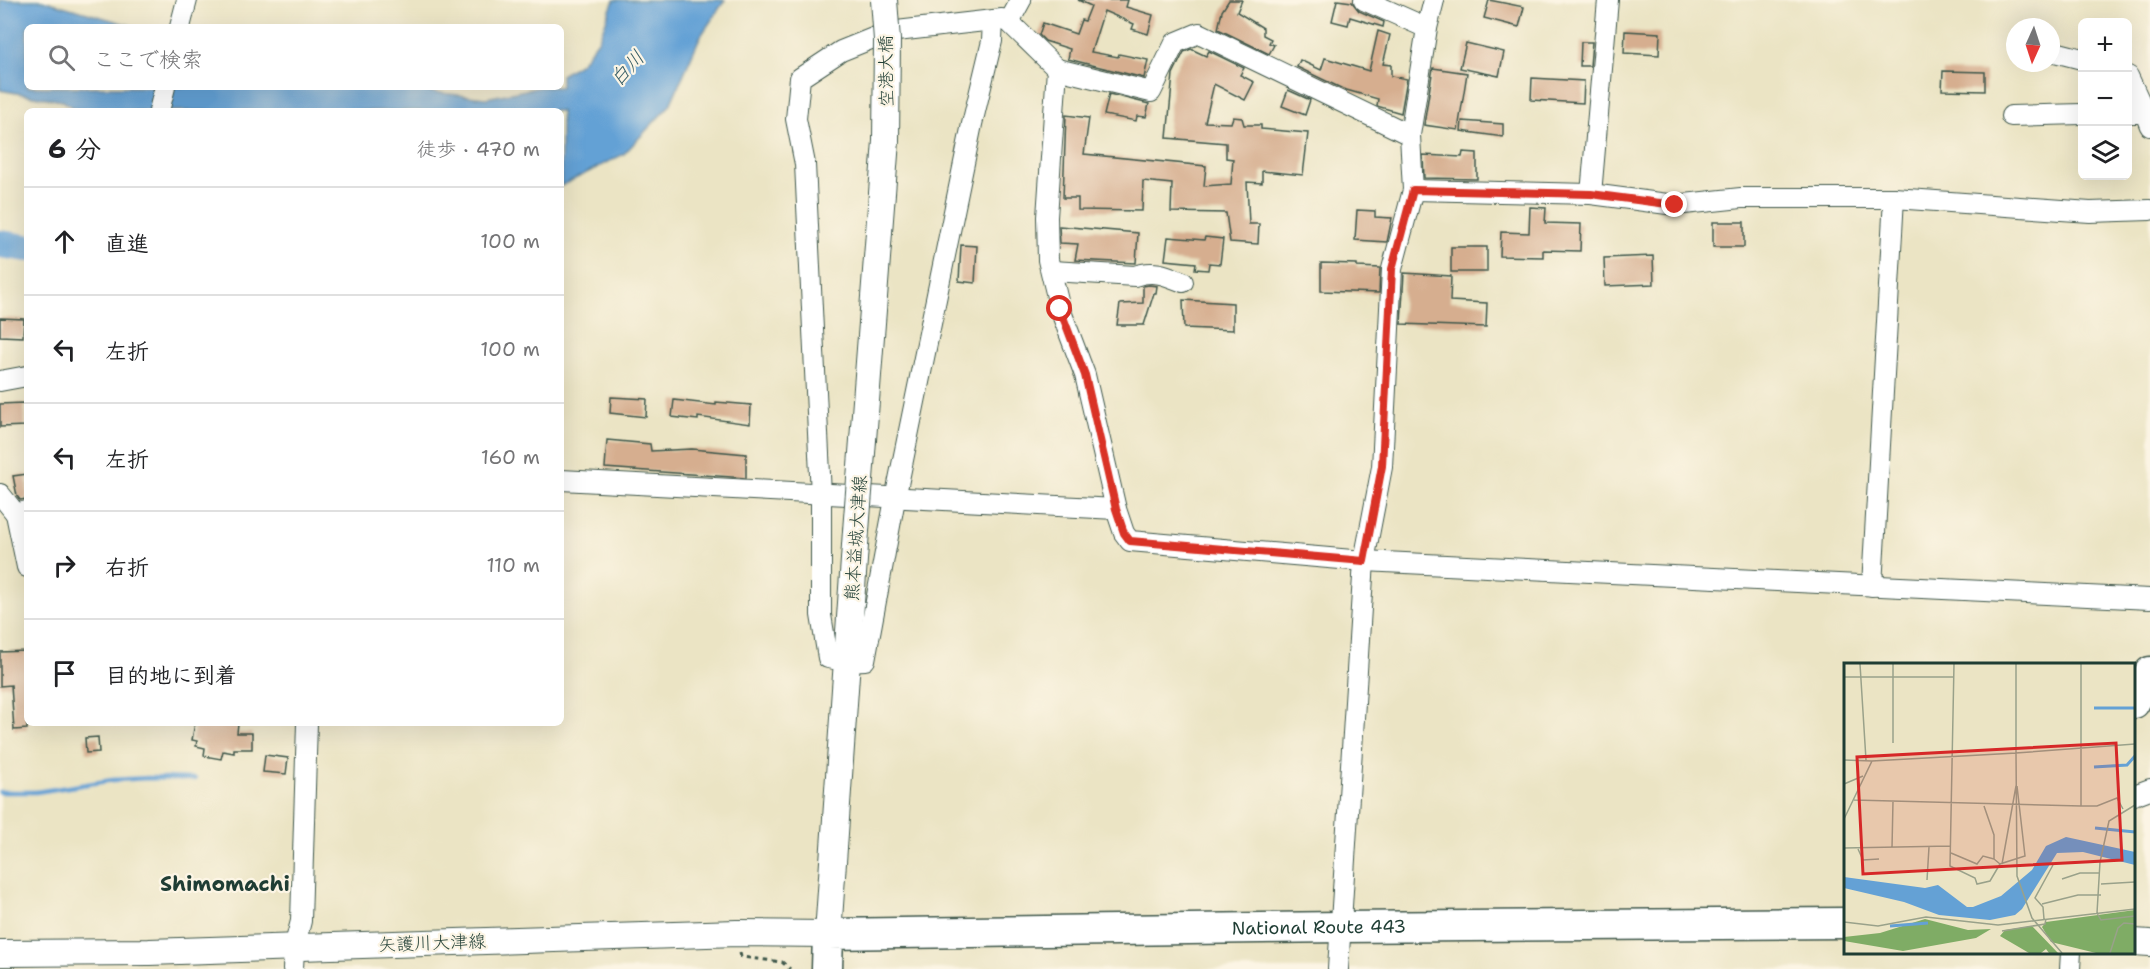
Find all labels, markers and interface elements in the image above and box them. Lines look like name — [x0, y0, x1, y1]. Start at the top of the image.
north arrow — [2006, 18, 2060, 72]
map controls — [2078, 18, 2132, 180]
button: + — [2078, 18, 2132, 72]
search box — [24, 24, 564, 90]
street label: 空港大橋 — [873, 35, 899, 107]
icon: search — [45, 41, 78, 74]
text: ここで検索 — [93, 45, 203, 74]
water label: 白川 — [604, 45, 650, 91]
button: − — [2078, 72, 2132, 126]
button: layers — [2078, 126, 2132, 180]
text: 6 分 — [48, 131, 101, 166]
text: 徒歩 · 470 m — [417, 136, 540, 162]
route end — [1661, 191, 1687, 217]
icon: ahead — [48, 225, 81, 258]
text: 100 m — [480, 228, 540, 254]
text: 直進 — [105, 229, 149, 258]
route start — [1046, 295, 1072, 321]
icon: left — [48, 333, 81, 366]
text: 100 m — [480, 336, 540, 362]
text: 左折 — [105, 337, 149, 366]
icon: left — [48, 441, 81, 474]
text: 160 m — [481, 444, 540, 470]
text: 左折 — [105, 445, 149, 474]
street label: 熊本益城大津線 — [840, 474, 872, 602]
icon: right — [48, 549, 81, 582]
text: 110 m — [486, 552, 540, 578]
text: 右折 — [105, 553, 149, 582]
icon: arrive — [48, 657, 81, 690]
text: 目的地に到着 — [105, 661, 237, 690]
inset map — [1844, 663, 2135, 954]
district label: Shimomachi — [160, 870, 290, 898]
street label: National Route 443 — [1232, 914, 1406, 940]
street label: 矢護川大津線 — [378, 929, 486, 957]

